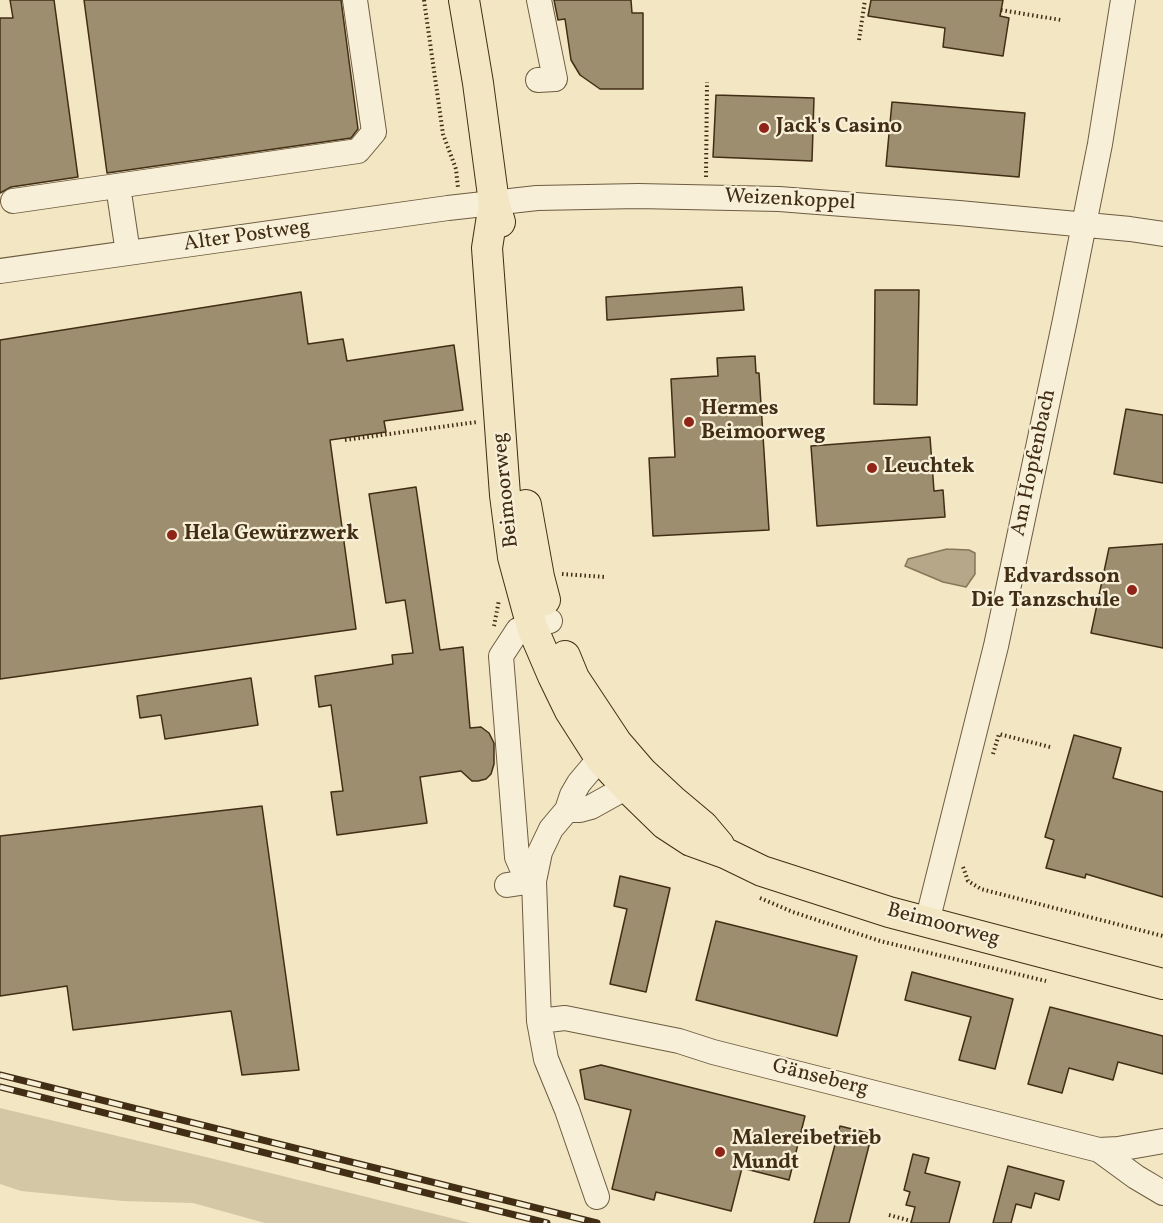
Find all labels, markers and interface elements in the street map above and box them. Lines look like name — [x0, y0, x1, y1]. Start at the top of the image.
place label: Jack's Casino — [776, 115, 902, 141]
marker: Jack's Casino — [757, 121, 771, 135]
street label: Weizenkoppel — [724, 185, 856, 217]
street label: Alter Postweg — [182, 216, 312, 258]
street label: Am Hopfenbach — [1007, 387, 1063, 539]
place label: Hermes Beimoorweg — [701, 397, 826, 447]
marker: Hermes Beimoorweg — [682, 415, 696, 429]
street label: Beimoorweg — [488, 431, 526, 549]
place label: Leuchtek — [884, 455, 974, 481]
marker: Leuchtek — [865, 461, 879, 475]
place label: Hela Gewürzwerk — [184, 522, 359, 548]
marker: Hela Gewürzwerk — [165, 528, 179, 542]
place label: Edvardsson Die Tanzschule — [971, 565, 1120, 615]
marker: Edvardsson Die Tanzschule — [1125, 583, 1139, 597]
street label: Beimoorweg — [884, 899, 1002, 953]
street label: Gänseberg — [769, 1055, 871, 1103]
place label: Malereibetrieb Mundt — [732, 1127, 881, 1177]
marker: Malereibetrieb Mundt — [713, 1145, 727, 1159]

